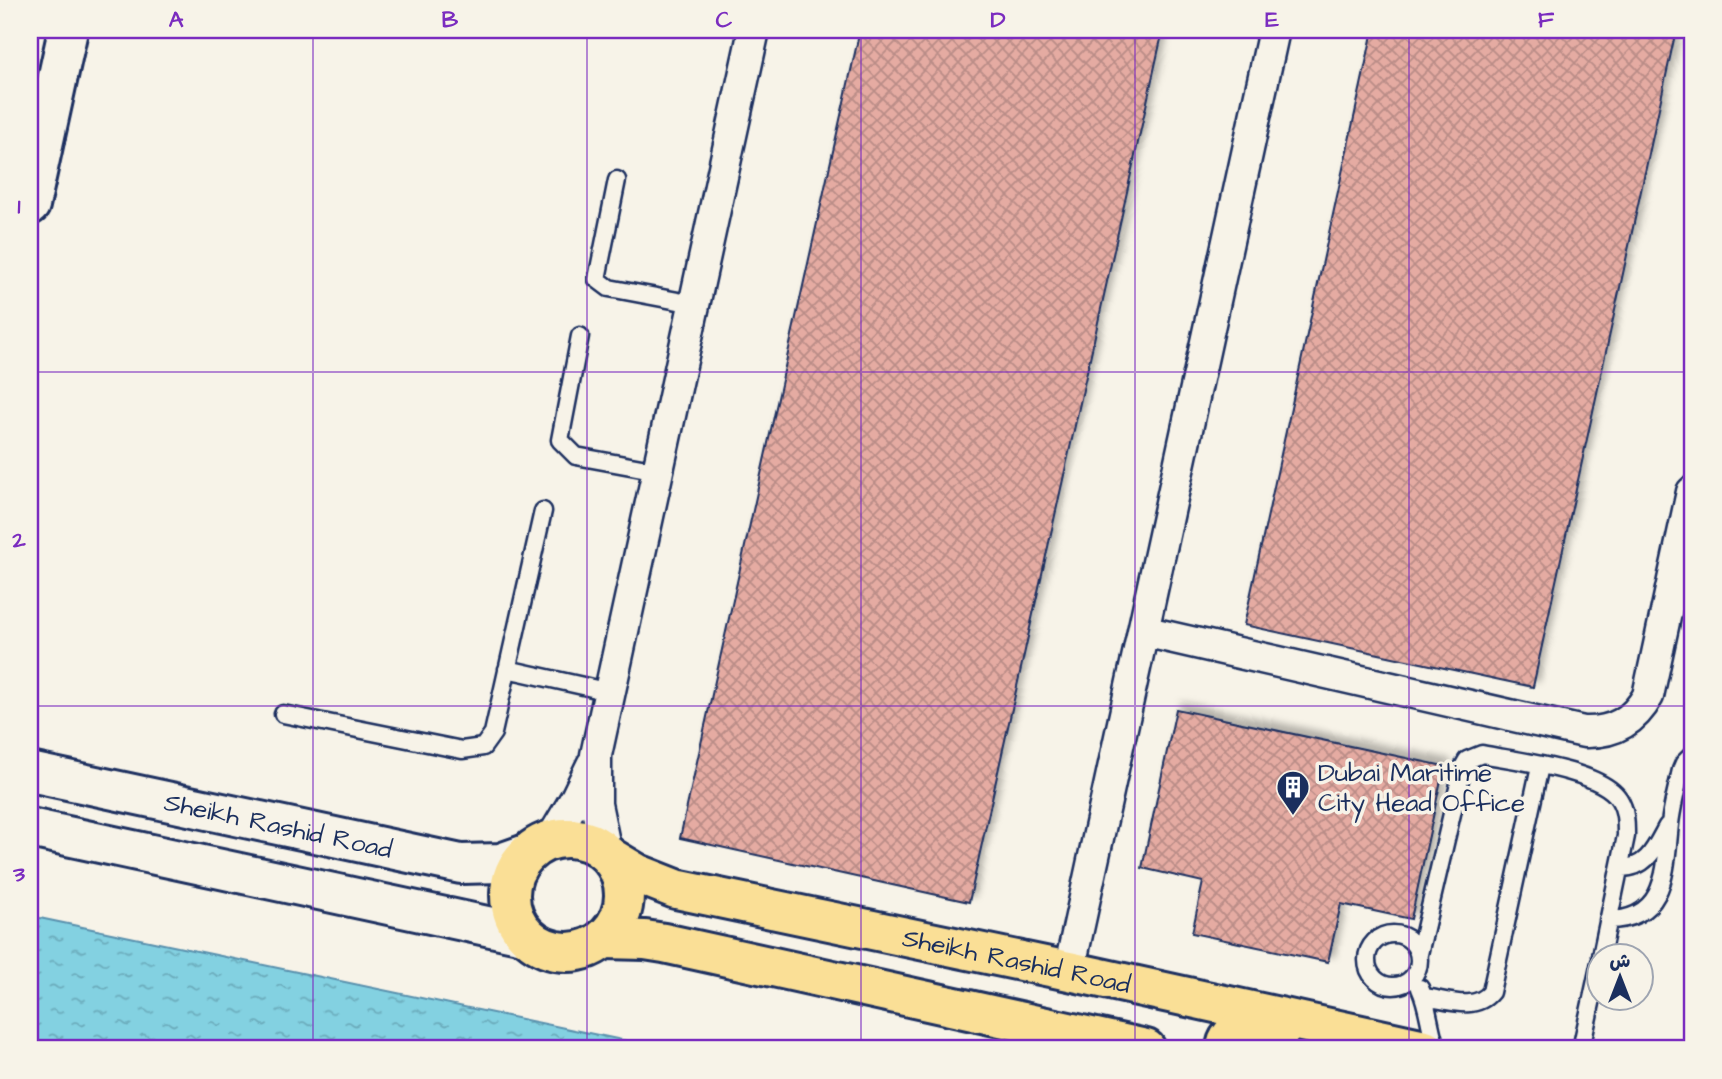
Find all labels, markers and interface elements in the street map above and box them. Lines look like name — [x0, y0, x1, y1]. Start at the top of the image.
text: A — [169, 4, 184, 36]
text: B — [442, 4, 459, 36]
text: C — [716, 4, 733, 36]
text: D — [991, 4, 1006, 36]
text: E — [1265, 4, 1279, 36]
text: F — [1538, 4, 1555, 36]
text: 1 — [18, 190, 21, 222]
text: 2 — [11, 524, 26, 556]
place label: Dubai Maritime City Head Office — [1318, 755, 1525, 823]
building icon: Dubai Maritime City Head Office — [1274, 768, 1312, 817]
street label: Sheikh Rashid Road — [161, 784, 395, 868]
text: 3 — [12, 858, 25, 890]
street label: Sheikh Rashid Road — [899, 920, 1134, 1003]
north arrow — [1586, 942, 1656, 1012]
text: ش — [1610, 948, 1631, 975]

